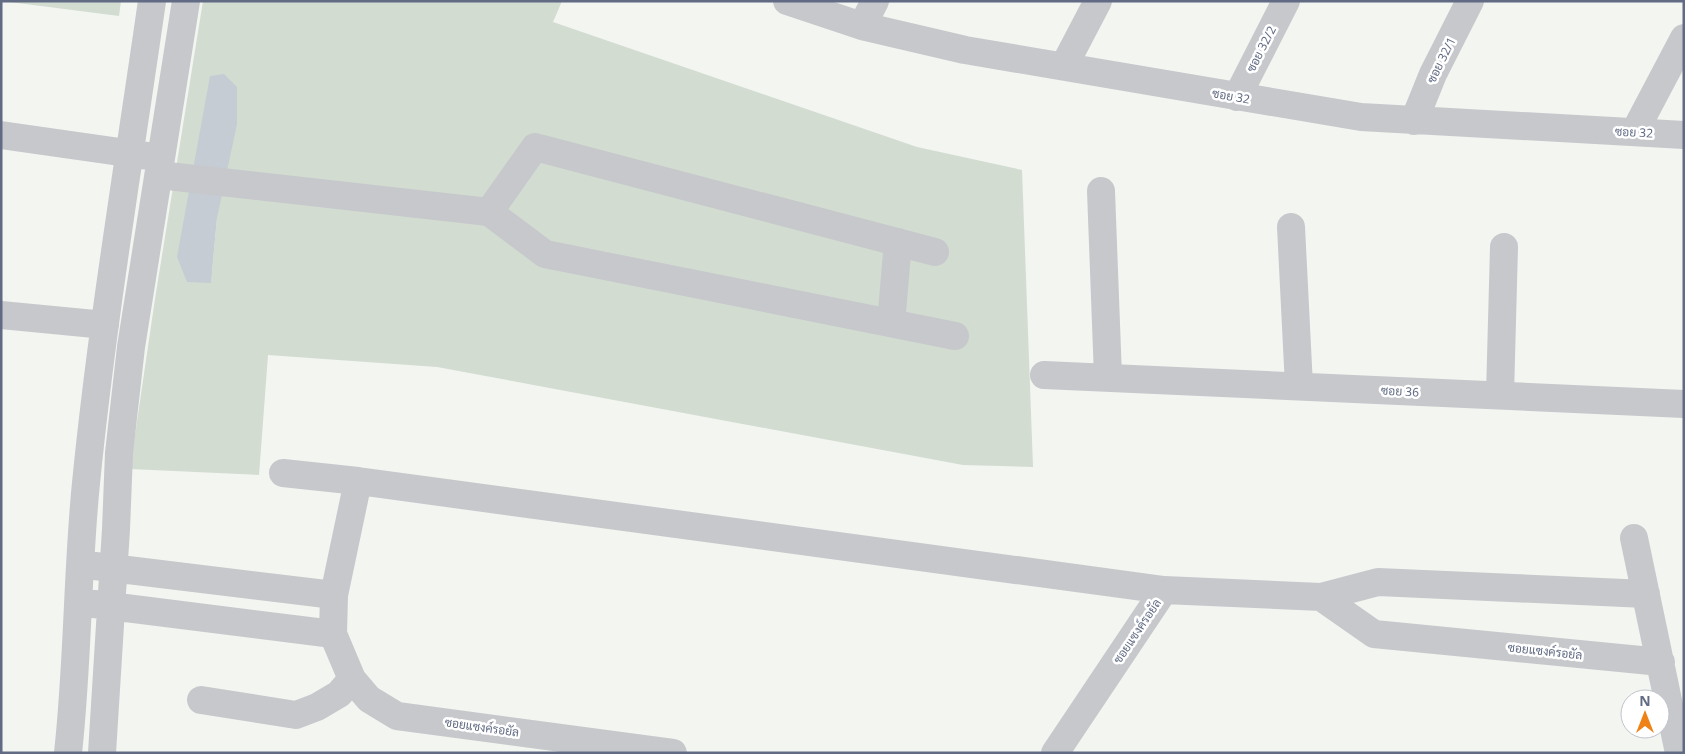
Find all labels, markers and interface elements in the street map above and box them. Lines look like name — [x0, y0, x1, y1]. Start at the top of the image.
street label: ซอย 32/2 — [1242, 23, 1280, 75]
street label: ซอย 32/1 — [1423, 34, 1459, 86]
street label: ซอย 32 — [1211, 84, 1251, 108]
street label: ซอย 32 — [1615, 123, 1654, 141]
street label: ซอย 36 — [1381, 382, 1420, 400]
street label: ซอยแซงค์รอยัล — [1109, 595, 1165, 667]
street label: ซอยแซงค์รอยัล — [1507, 639, 1583, 663]
north arrow — [1620, 689, 1670, 739]
text: N — [1639, 691, 1651, 710]
street label: ซอยแซงค์รอยัล — [444, 713, 520, 741]

